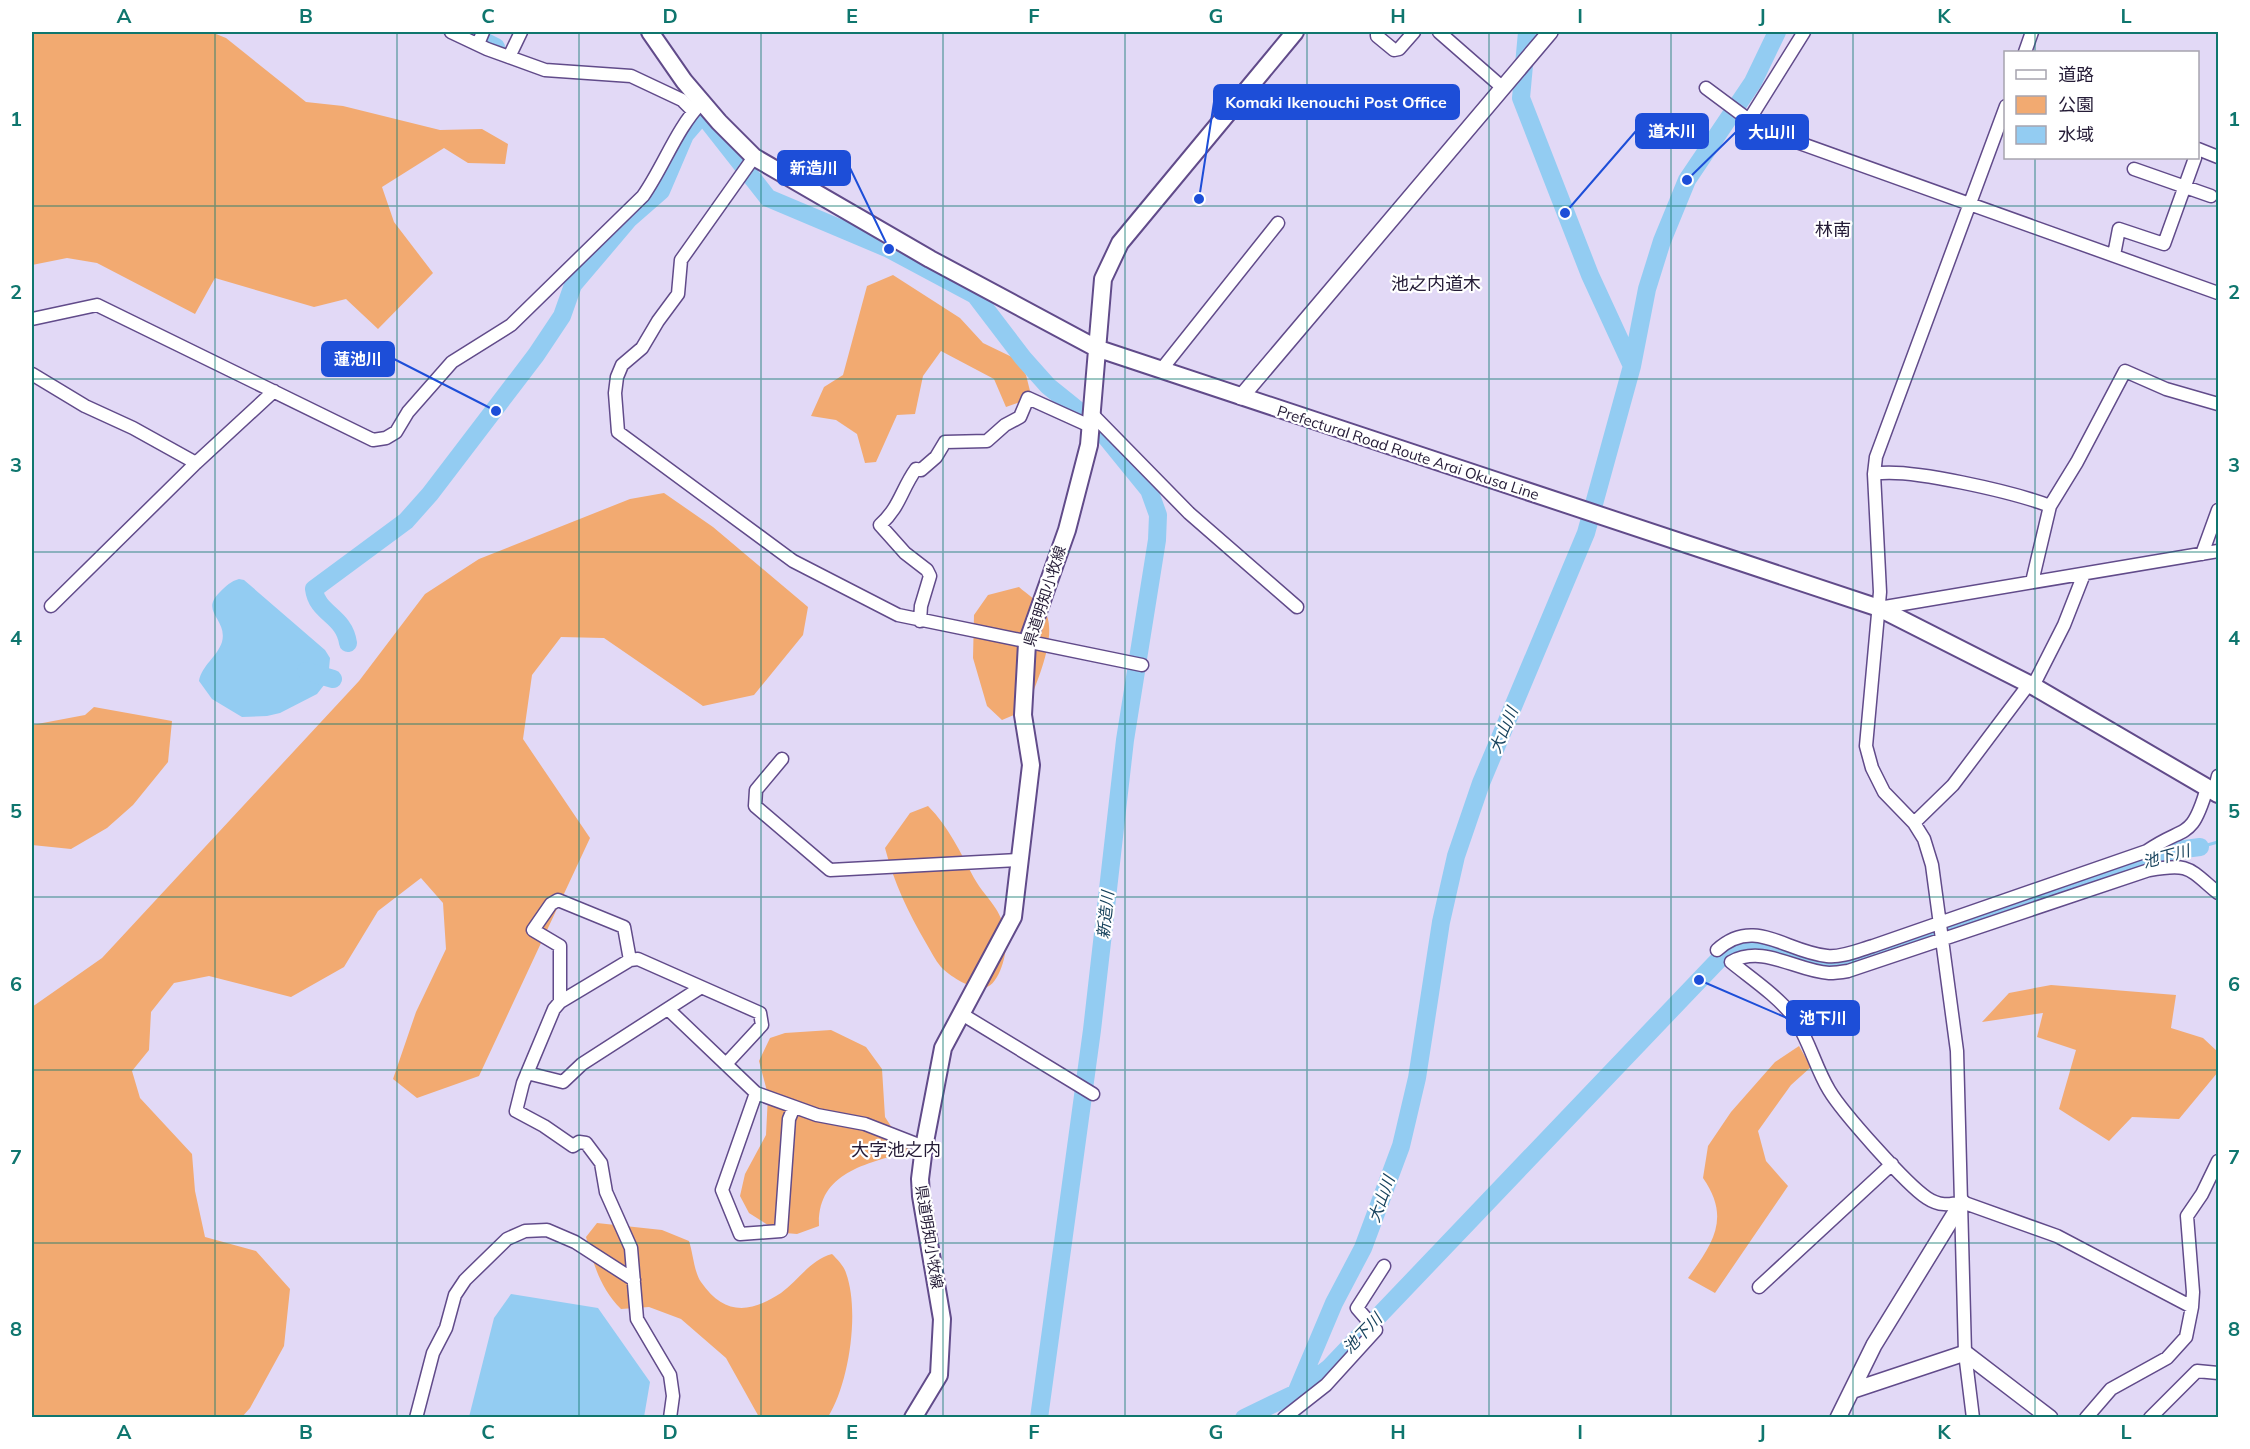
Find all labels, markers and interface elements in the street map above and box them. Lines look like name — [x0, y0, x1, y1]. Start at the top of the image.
text: A — [117, 3, 132, 28]
text: B — [299, 3, 313, 28]
text: C — [481, 3, 495, 28]
text: D — [662, 3, 678, 28]
text: E — [846, 3, 858, 28]
text: F — [1028, 3, 1040, 28]
text: G — [1209, 3, 1223, 28]
text: H — [1390, 3, 1406, 28]
text: I — [1577, 3, 1583, 28]
text: J — [1758, 3, 1766, 28]
text: K — [1937, 3, 1951, 28]
text: L — [2120, 3, 2132, 28]
legend — [2004, 51, 2199, 159]
text: 道路 — [2058, 63, 2094, 86]
callout: Komaki Ikenouchi Post Office — [1214, 85, 1459, 119]
text: Komaki Ikenouchi Post Office — [1225, 92, 1447, 112]
text: 公園 — [2058, 93, 2094, 116]
text: 1 — [10, 106, 22, 131]
text: 1 — [2228, 106, 2240, 131]
callout: 道木川 — [1636, 114, 1708, 148]
callout: 大山川 — [1736, 115, 1808, 149]
text: 道木川 — [1648, 121, 1696, 141]
text: 大山川 — [1748, 122, 1796, 142]
text: 水域 — [2058, 123, 2094, 146]
callout: 新造川 — [778, 151, 850, 185]
text: 新造川 — [790, 158, 838, 178]
district label: 林南 — [1815, 218, 1851, 241]
district label: 池之内道木 — [1391, 272, 1481, 295]
text: 2 — [10, 279, 22, 304]
text: 2 — [2228, 279, 2240, 304]
callout: 蓮池川 — [322, 342, 394, 376]
text: 蓮池川 — [334, 349, 382, 369]
street label: Prefectural Road Route Arai Okusa Line — [1275, 401, 1542, 504]
text: 3 — [10, 452, 22, 477]
text: 3 — [2228, 452, 2240, 477]
street label: 県道明知小牧線 — [1019, 543, 1070, 649]
text: 4 — [10, 625, 22, 650]
text: 4 — [2228, 625, 2240, 650]
water label: 大山川 — [1484, 702, 1522, 756]
text: 5 — [10, 798, 22, 823]
text: 5 — [2228, 798, 2240, 823]
water label: 池下川 — [2140, 840, 2194, 872]
water label: 新造川 — [1093, 888, 1118, 940]
text: 6 — [10, 971, 22, 996]
text: 6 — [2228, 971, 2240, 996]
callout: 池下川 — [1787, 1001, 1859, 1035]
text: 池下川 — [1799, 1008, 1847, 1028]
district label: 大字池之内 — [851, 1138, 941, 1161]
text: 7 — [10, 1144, 22, 1169]
text: 7 — [2228, 1144, 2240, 1169]
water label: 大山川 — [1363, 1171, 1399, 1225]
street label: 県道明知小牧線 — [912, 1184, 947, 1290]
water label: 池下川 — [1338, 1307, 1387, 1357]
text: 8 — [10, 1316, 22, 1341]
text: 8 — [2228, 1316, 2240, 1341]
text: A — [117, 1419, 132, 1444]
text: B — [299, 1419, 313, 1444]
text: C — [481, 1419, 495, 1444]
text: D — [662, 1419, 678, 1444]
text: E — [846, 1419, 858, 1444]
text: F — [1028, 1419, 1040, 1444]
text: G — [1209, 1419, 1223, 1444]
text: H — [1390, 1419, 1406, 1444]
text: I — [1577, 1419, 1583, 1444]
text: J — [1758, 1419, 1766, 1444]
text: K — [1937, 1419, 1951, 1444]
text: L — [2120, 1419, 2132, 1444]

